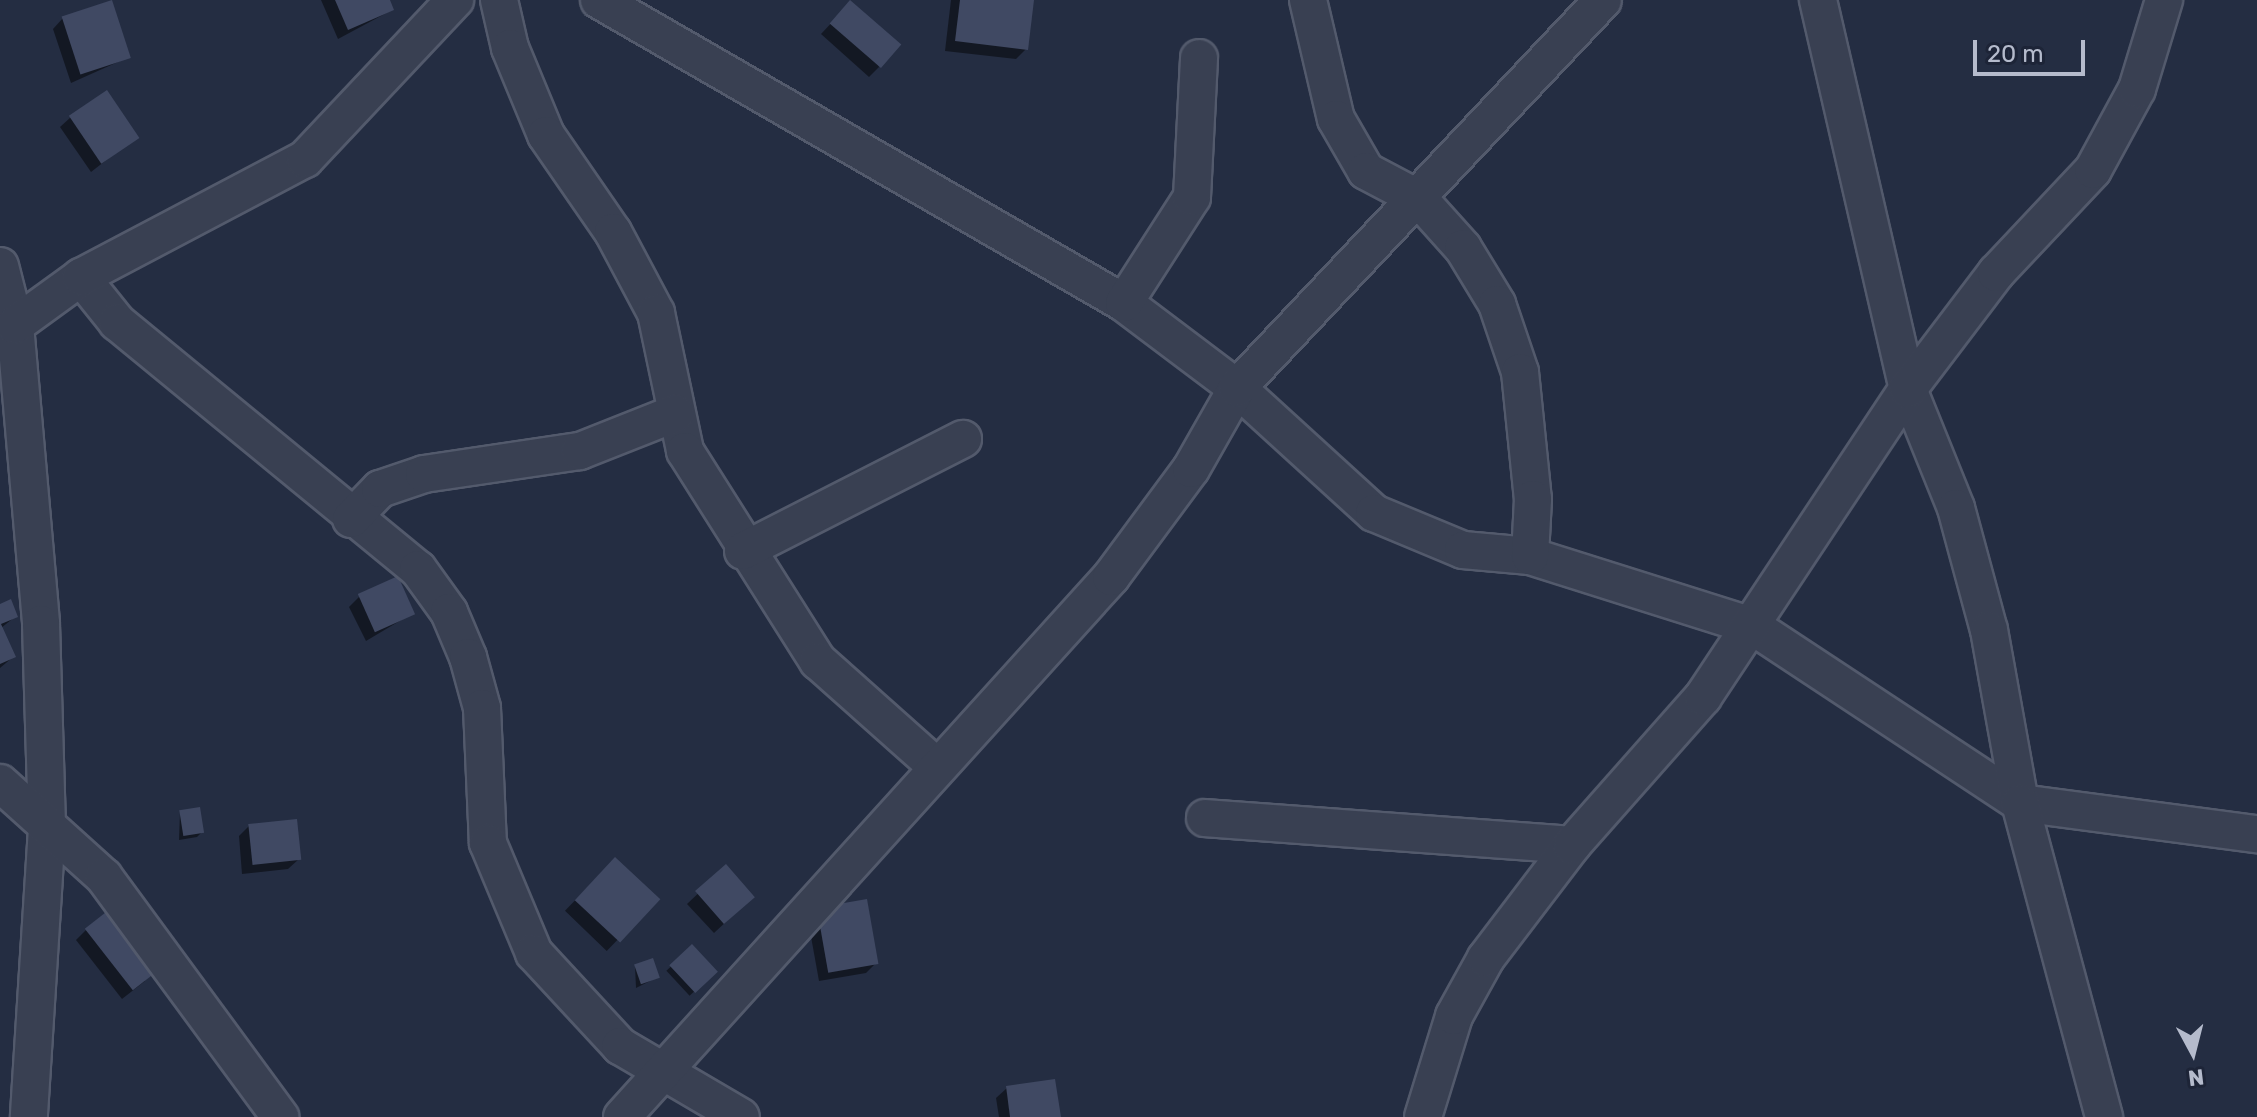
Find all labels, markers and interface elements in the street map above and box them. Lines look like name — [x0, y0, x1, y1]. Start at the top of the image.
scale bar — [1977, 24, 2089, 74]
text: 20 m — [1987, 40, 2044, 68]
north arrow — [2153, 1013, 2233, 1093]
text: N — [2186, 1063, 2205, 1092]

